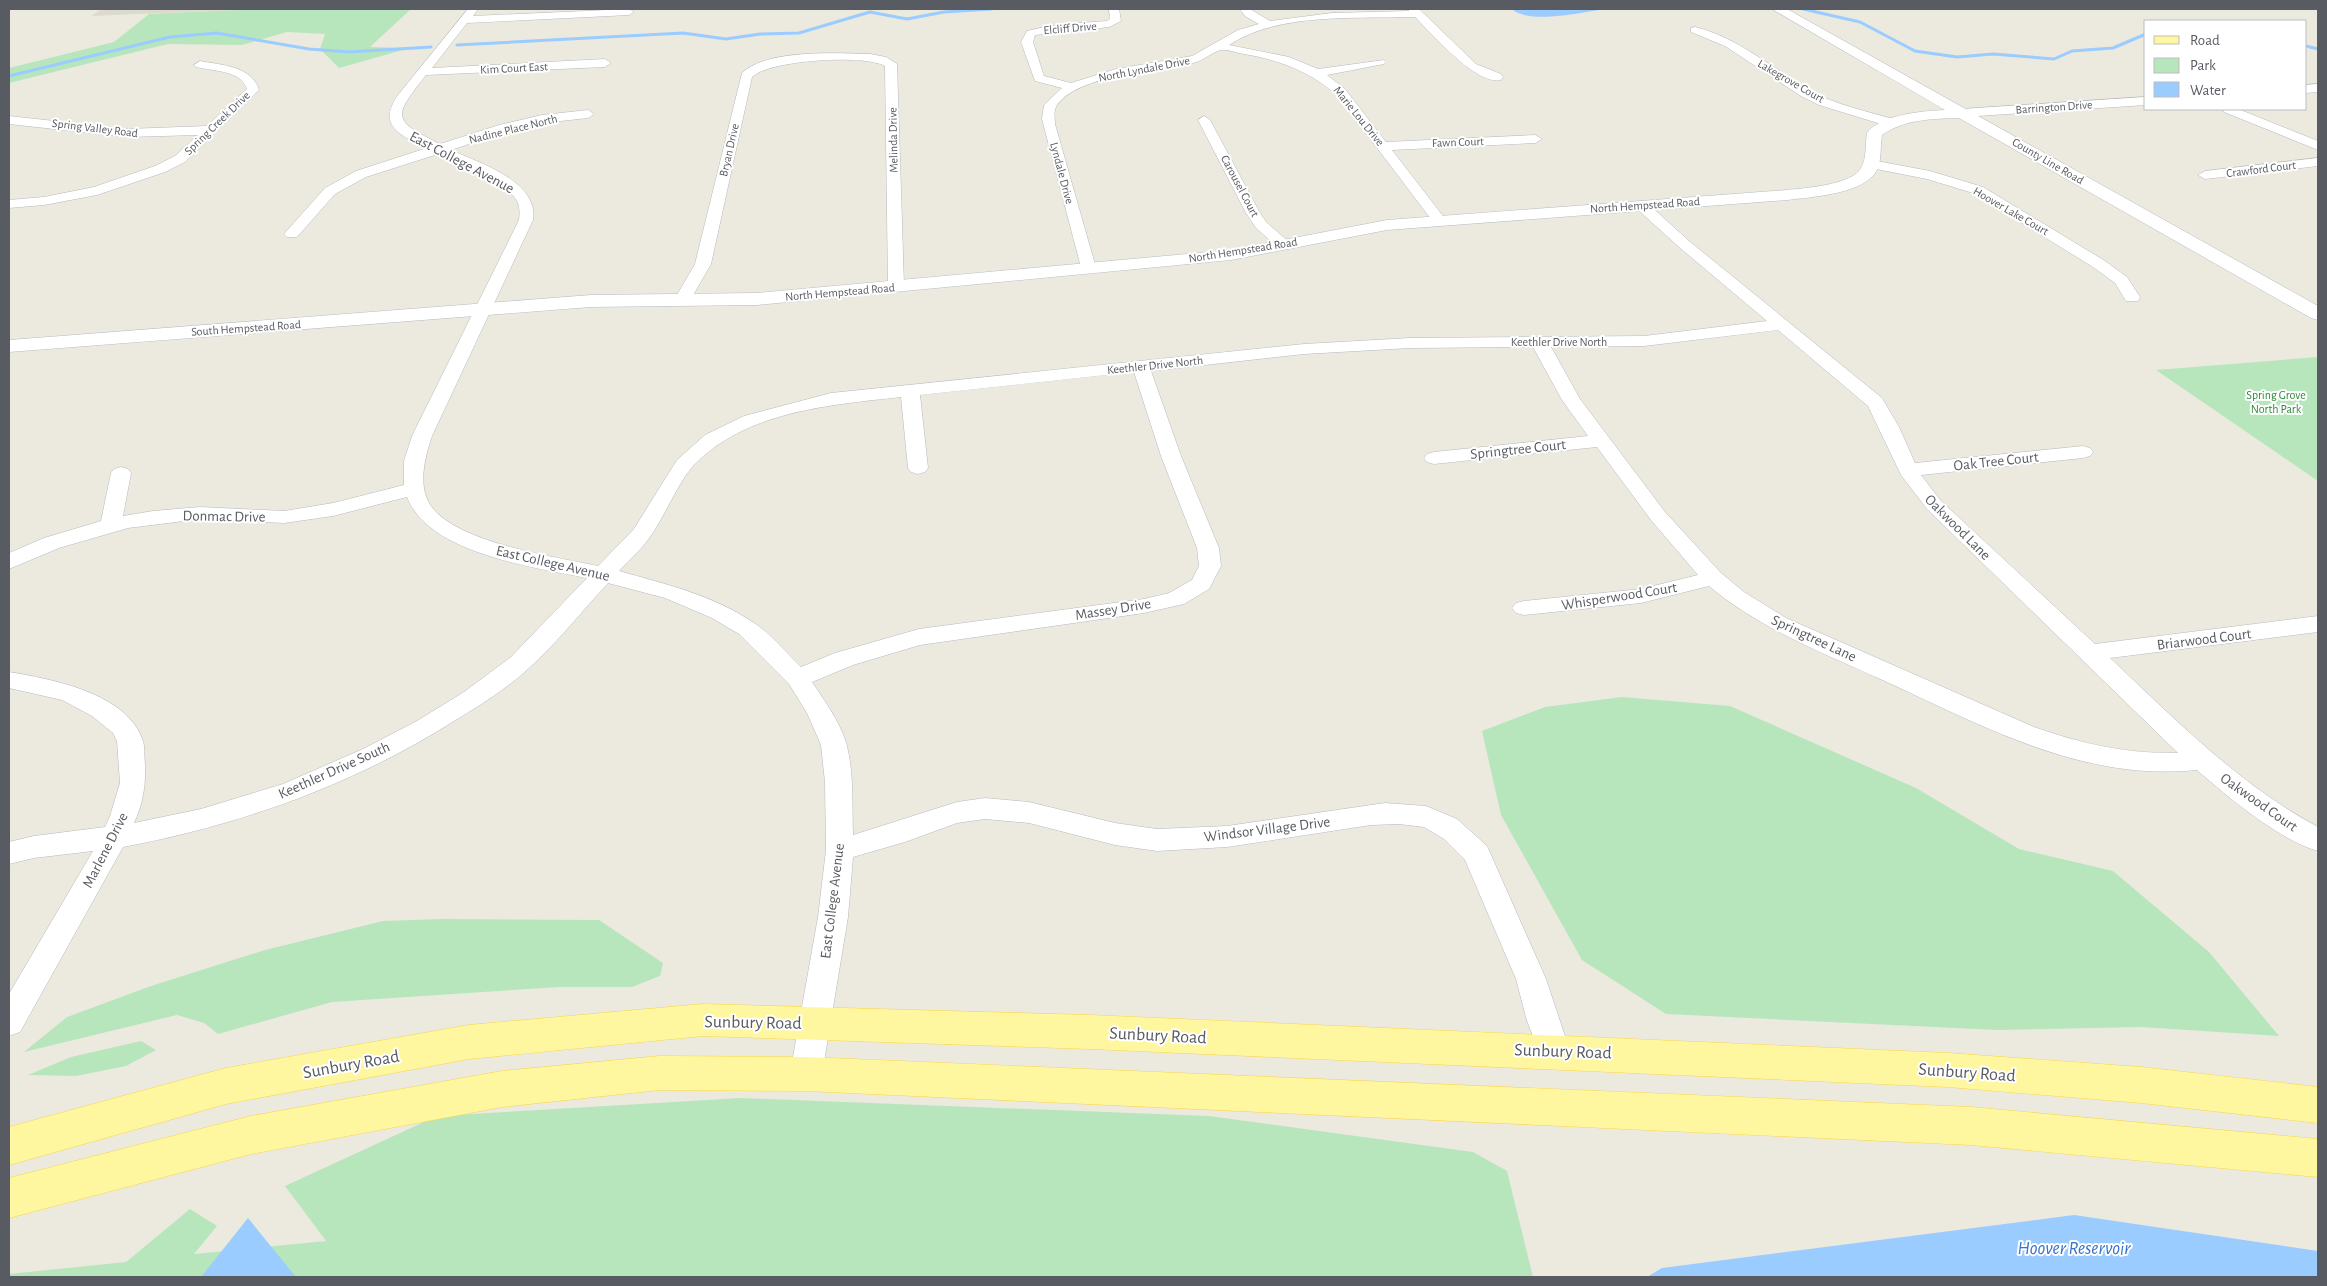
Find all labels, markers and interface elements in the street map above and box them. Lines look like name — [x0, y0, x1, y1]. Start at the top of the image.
street label: Elcliff Drive — [1043, 20, 1097, 36]
legend — [2144, 20, 2307, 110]
text: Road — [2190, 33, 2220, 48]
street label: North Lyndale Drive — [1097, 54, 1191, 85]
street label: Lakegrove Court — [1756, 57, 1826, 105]
text: Park — [2190, 58, 2216, 73]
street label: Kim Court East — [480, 60, 548, 76]
text: Water — [2190, 83, 2226, 98]
street label: Marie Lou Drive — [1331, 84, 1387, 148]
street label: Spring Creek Drive — [182, 89, 252, 157]
street label: Barrington Drive — [2015, 98, 2093, 116]
street label: Melinda Drive — [886, 107, 900, 173]
street label: Nadine Place North — [467, 112, 559, 146]
street label: Spring Valley Road — [51, 117, 139, 140]
street label: Bryan Drive — [717, 122, 742, 178]
street label: East College Avenue — [407, 129, 517, 196]
street label: Fawn Court — [1432, 135, 1484, 149]
street label: County Line Road — [2010, 136, 2086, 187]
street label: Lyndale Drive — [1047, 141, 1076, 205]
street label: Carousel Court — [1219, 153, 1261, 219]
street label: Crawford Court — [2225, 159, 2297, 179]
street label: Hoover Lake Court — [1971, 185, 2051, 237]
street label: North Hempstead Road — [1590, 195, 1700, 215]
street label: North Hempstead Road — [1188, 235, 1298, 265]
street label: North Hempstead Road — [785, 281, 895, 303]
street label: South Hempstead Road — [191, 318, 301, 338]
street label: Keethler Drive North — [1511, 336, 1607, 348]
street label: Keethler Drive North — [1106, 354, 1204, 376]
park label: Spring Grove North Park — [2246, 389, 2306, 415]
street label: Springtree Court — [1470, 437, 1567, 462]
street label: Oak Tree Court — [1953, 450, 2039, 473]
street label: Oakwood Lane — [1922, 492, 1993, 563]
street label: Donmac Drive — [182, 508, 266, 525]
street label: East College Avenue — [495, 543, 611, 584]
street label: Whisperwood Court — [1560, 580, 1678, 613]
street label: Massey Drive — [1074, 596, 1152, 623]
street label: Springtree Lane — [1769, 612, 1859, 665]
street label: Briarwood Court — [2156, 626, 2252, 653]
street label: Keethler Drive South — [276, 739, 392, 802]
street label: Oakwood Court — [2217, 770, 2300, 835]
street label: Marlene Drive — [80, 810, 131, 890]
street label: Windsor Village Drive — [1203, 814, 1331, 845]
street label: East College Avenue — [818, 842, 847, 960]
street label: Sunbury Road — [704, 1013, 802, 1033]
street label: Sunbury Road — [1109, 1024, 1207, 1048]
street label: Sunbury Road — [1514, 1041, 1612, 1063]
street label: Sunbury Road — [302, 1048, 401, 1082]
street label: Sunbury Road — [1918, 1061, 2016, 1085]
water label: Hoover Reservoir — [2018, 1239, 2131, 1258]

